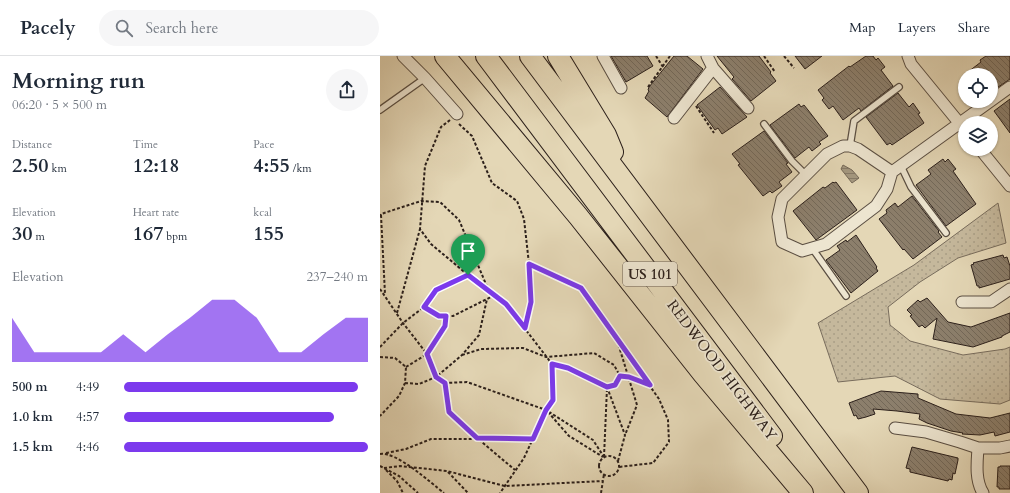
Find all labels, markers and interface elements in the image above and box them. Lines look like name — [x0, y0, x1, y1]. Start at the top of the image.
search box — [99, 10, 379, 46]
text: Pacely — [20, 15, 75, 41]
icon: search — [113, 17, 135, 39]
text: Search here — [145, 18, 218, 38]
text: Map — [849, 18, 876, 37]
text: Layers — [898, 18, 936, 37]
text: Share — [958, 18, 990, 37]
text: Morning run — [12, 66, 145, 96]
map controls — [958, 68, 998, 156]
button: locate — [958, 68, 998, 108]
button: share — [326, 69, 368, 111]
text: 06:20 · 5 × 500 m — [12, 96, 107, 114]
button: layers — [958, 116, 998, 156]
text: Distance — [12, 137, 52, 152]
text: Time — [133, 137, 158, 152]
text: Pace — [253, 137, 275, 152]
text: 2.50 — [12, 152, 49, 179]
text: 12:18 — [133, 152, 179, 179]
text: 4:55 — [253, 152, 290, 179]
text: km — [49, 161, 67, 176]
text: /km — [290, 161, 312, 176]
text: Elevation — [12, 205, 56, 220]
text: Heart rate — [133, 205, 179, 220]
text: kcal — [253, 205, 272, 220]
text: 30 — [12, 220, 33, 247]
text: 167 — [133, 220, 163, 247]
text: 155 — [253, 220, 284, 247]
text: m — [33, 229, 45, 244]
text: bpm — [163, 229, 187, 244]
pin — [451, 234, 485, 275]
icon: arrive — [457, 240, 479, 262]
road number: US 101 — [623, 262, 677, 286]
text: Elevation — [12, 268, 64, 286]
text: 237–240 m — [306, 268, 368, 286]
street label: REDWOOD HIGHWAY — [663, 296, 782, 445]
text: 500 m — [12, 378, 47, 396]
text: 4:49 — [76, 378, 99, 396]
text: 1.0 km — [12, 408, 53, 426]
text: 4:57 — [76, 408, 99, 426]
text: 1.5 km — [12, 438, 53, 456]
text: 4:46 — [76, 438, 99, 456]

